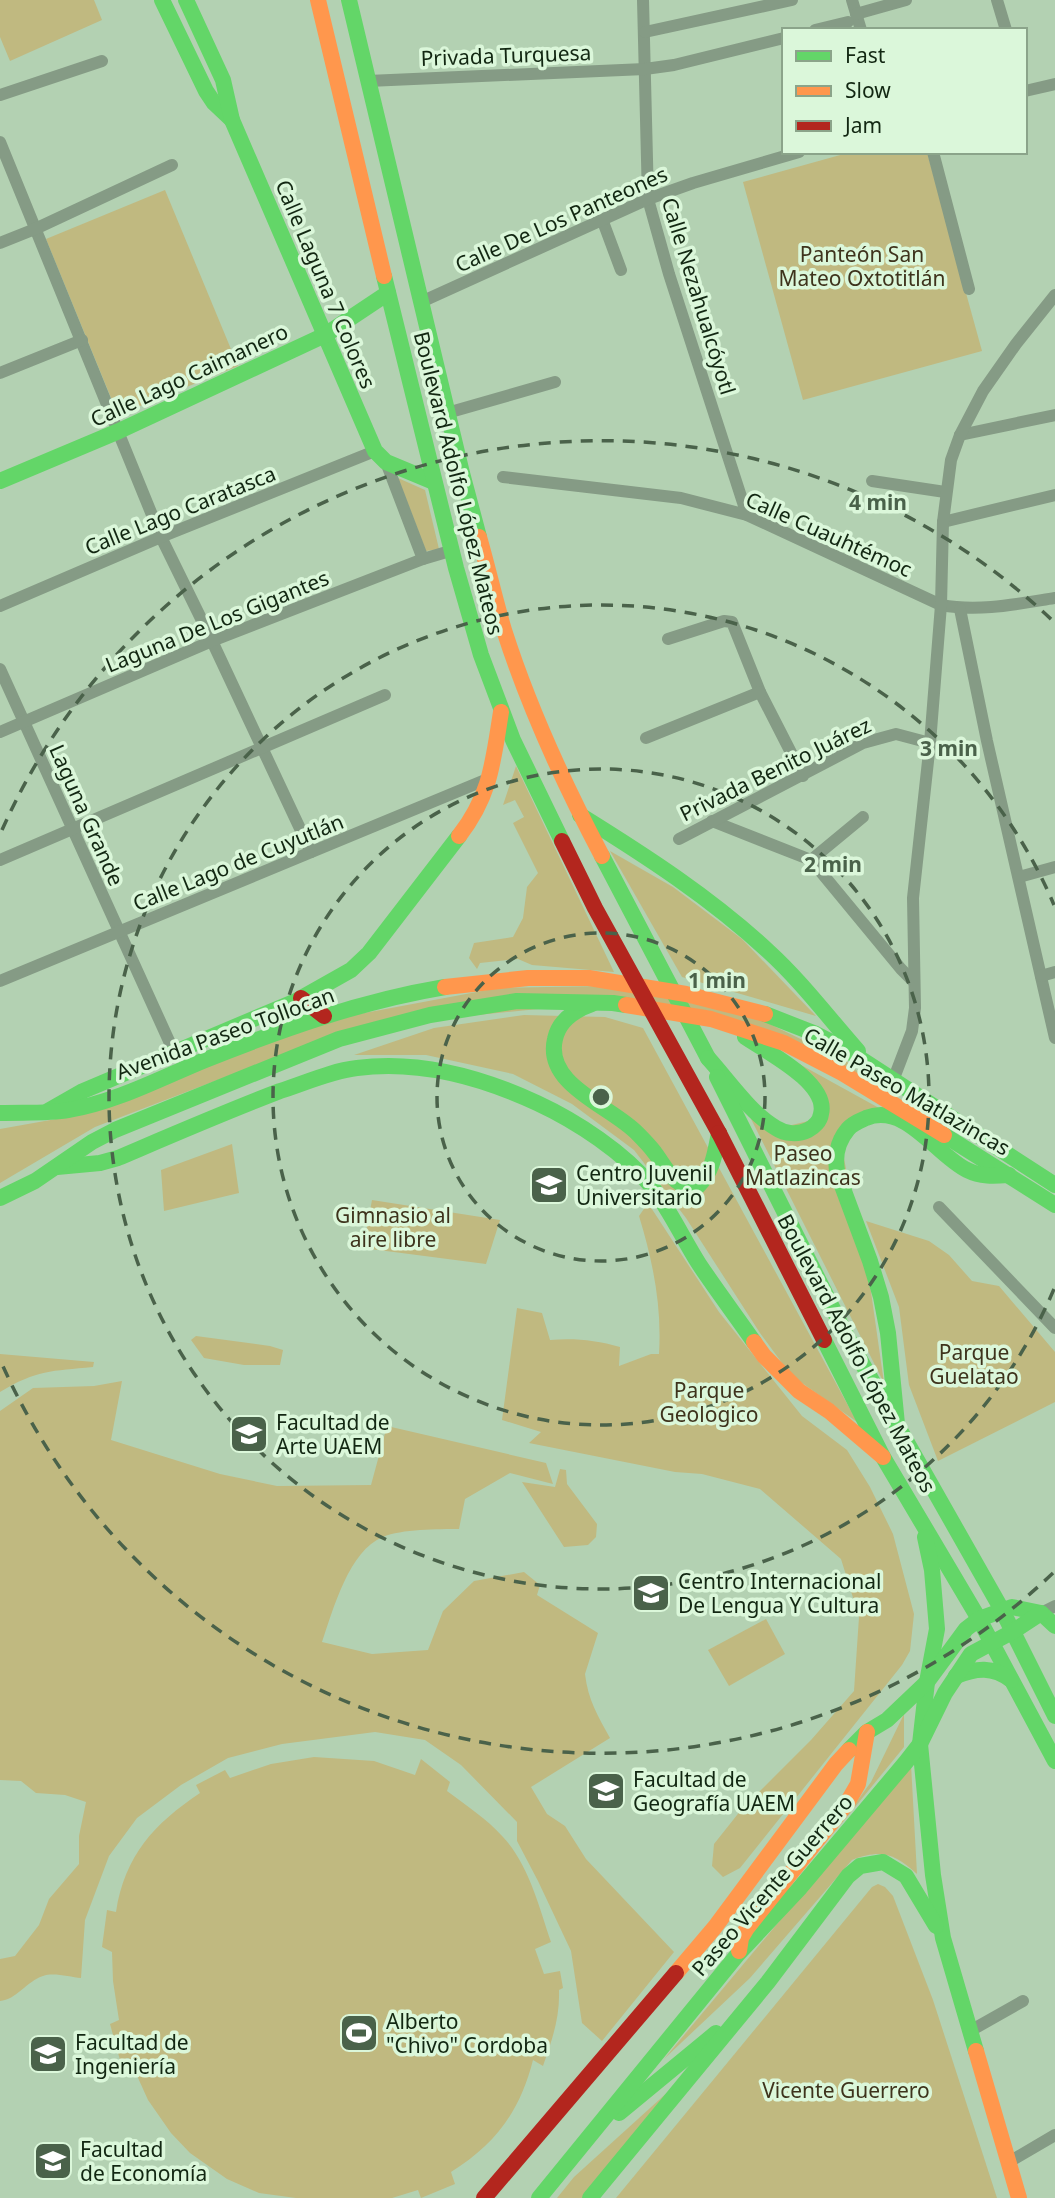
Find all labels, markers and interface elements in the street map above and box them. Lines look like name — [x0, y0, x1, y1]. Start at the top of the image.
legend — [782, 28, 1027, 154]
street label: Privada Turquesa — [420, 38, 592, 72]
text: Fast — [845, 41, 886, 69]
text: Slow — [845, 76, 891, 104]
text: Jam — [843, 111, 882, 139]
street label: Calle De Los Panteones — [450, 160, 672, 278]
street label: Calle Laguna 7 Colores — [269, 176, 383, 392]
street label: Calle Nezahualcóyotl — [656, 194, 742, 398]
park label: Panteón San Mateo Oxtotitlán — [779, 240, 945, 292]
street label: Calle Lago Caimanero — [86, 317, 292, 433]
street label: Boulevard Adolfo López Mateos — [408, 328, 510, 638]
street label: Calle Lago Caratasca — [80, 459, 280, 561]
street label: Calle Cuauhtémoc — [742, 485, 916, 583]
text: 4 min — [849, 488, 907, 516]
street label: Laguna De Los Gigantes — [101, 563, 333, 679]
street label: Privada Benito Juárez — [675, 710, 875, 827]
text: 3 min — [920, 734, 978, 762]
street label: Laguna Grande — [43, 740, 131, 890]
street label: Calle Lago de Cuyutlán — [128, 807, 348, 917]
text: 2 min — [804, 850, 862, 878]
text: 1 min — [688, 966, 746, 994]
street label: Avenida Paseo Tollocan — [112, 980, 338, 1086]
street label: Calle Paseo Matlazincas — [799, 1020, 1015, 1162]
centre of rings — [589, 1085, 613, 1109]
park label: Paseo Matlazincas — [745, 1139, 861, 1191]
place label: Centro Juvenil Universitario — [576, 1159, 713, 1211]
school or university icon: Centro Juvenil Universitario — [528, 1164, 570, 1206]
park label: Gimnasio al aire libre — [335, 1201, 451, 1253]
street label: Boulevard Adolfo López Mateos — [771, 1209, 943, 1497]
park label: Parque Guelatao — [929, 1338, 1019, 1390]
park label: Parque Geologico — [659, 1376, 759, 1428]
place label: Facultad de Arte UAEM — [276, 1408, 390, 1460]
school or university icon: Facultad de Arte UAEM — [228, 1413, 270, 1455]
place label: Centro Internacional De Lengua Y Cultura — [678, 1567, 881, 1619]
school or university icon: Centro Internacional De Lengua Y Cultura — [630, 1572, 672, 1614]
place label: Facultad de Geografía UAEM — [633, 1765, 795, 1817]
school or university icon: Facultad de Geografía UAEM — [585, 1770, 627, 1812]
street label: Paseo Vicente Guerrero — [685, 1788, 859, 1982]
place label: Alberto "Chivo" Cordoba — [386, 2007, 548, 2059]
sports icon: Alberto "Chivo" Cordoba — [338, 2012, 380, 2054]
place label: Facultad de Ingeniería — [75, 2028, 189, 2080]
school or university icon: Facultad de Ingeniería — [27, 2033, 69, 2075]
park label: Vicente Guerrero — [762, 2076, 930, 2104]
place label: Facultad de Economía — [80, 2135, 207, 2187]
school or university icon: Facultad de Economía — [32, 2140, 74, 2182]

